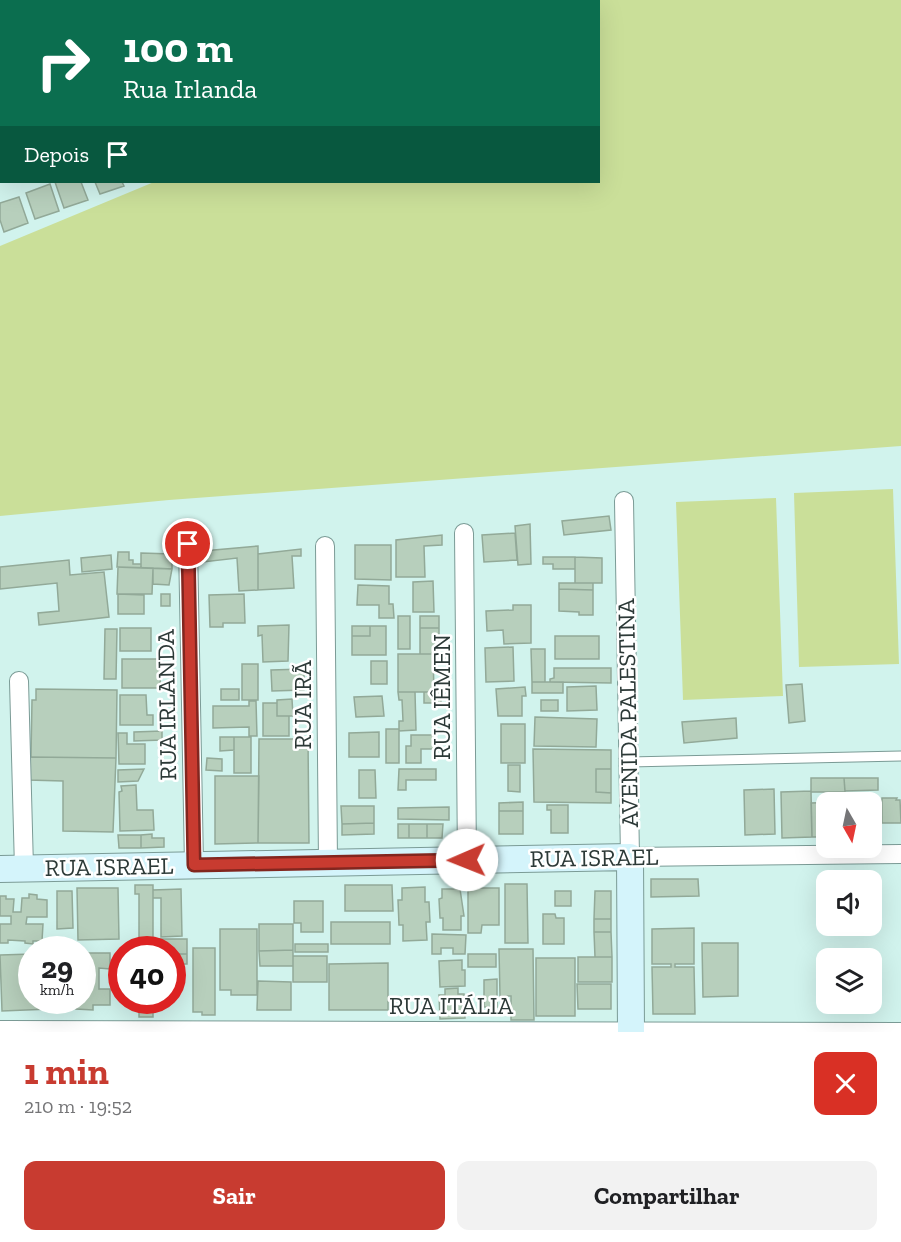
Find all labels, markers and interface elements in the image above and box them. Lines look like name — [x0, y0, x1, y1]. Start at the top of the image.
text: 100 m — [123, 22, 233, 73]
icon: right — [24, 24, 102, 102]
text: Rua Irlanda — [123, 73, 257, 105]
icon: arrive — [101, 138, 134, 171]
text: Depois — [24, 141, 89, 168]
pin — [162, 518, 213, 569]
icon: arrive — [171, 527, 204, 560]
street label: AVENIDA PALESTINA — [611, 598, 644, 828]
street label: RUA IRLANDA — [151, 629, 182, 781]
street label: RUA IÊMEN — [427, 634, 456, 760]
street label: RUA IRÃ — [288, 660, 317, 749]
north arrow — [816, 792, 882, 858]
map controls — [816, 792, 882, 1014]
position arrow — [435, 828, 499, 892]
street label: RUA ISRAEL — [529, 842, 659, 873]
street label: RUA ISRAEL — [44, 851, 174, 882]
button: sound — [816, 870, 882, 936]
speed limit sign: 40 — [108, 936, 186, 1014]
button: layers — [816, 948, 882, 1014]
text: 29 — [41, 950, 73, 986]
text: km/h — [40, 981, 74, 999]
street label: RUA ITÁLIA — [389, 991, 513, 1020]
text: 1 min — [24, 1050, 109, 1093]
button: close — [814, 1052, 877, 1115]
text: 210 m · 19:52 — [24, 1094, 132, 1118]
button: Sair — [24, 1161, 445, 1230]
button: Compartilhar — [457, 1161, 877, 1230]

